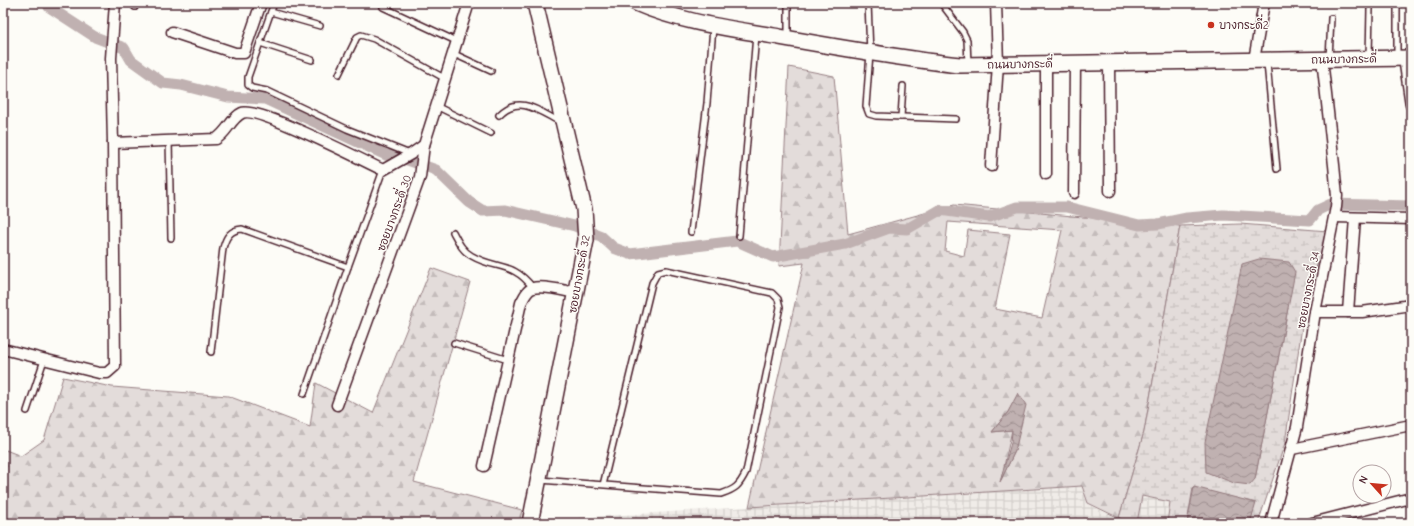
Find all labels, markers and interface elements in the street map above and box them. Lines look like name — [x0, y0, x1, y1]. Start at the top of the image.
place label: บางกระดี่2 — [1219, 14, 1269, 32]
marker: บางกระดี่2 — [1206, 20, 1216, 30]
street label: ถนนบางกระดี่ — [1311, 47, 1377, 67]
street label: ถนนบางกระดี่ — [987, 52, 1053, 72]
street label: ซอยบางกระดี่ 30 — [370, 172, 414, 253]
street label: ซอยบางกระดี่ 32 — [561, 233, 593, 314]
street label: ซอยบางกระดี่ 34 — [1290, 249, 1322, 330]
north arrow — [1352, 464, 1392, 504]
text: N — [1356, 474, 1371, 486]

